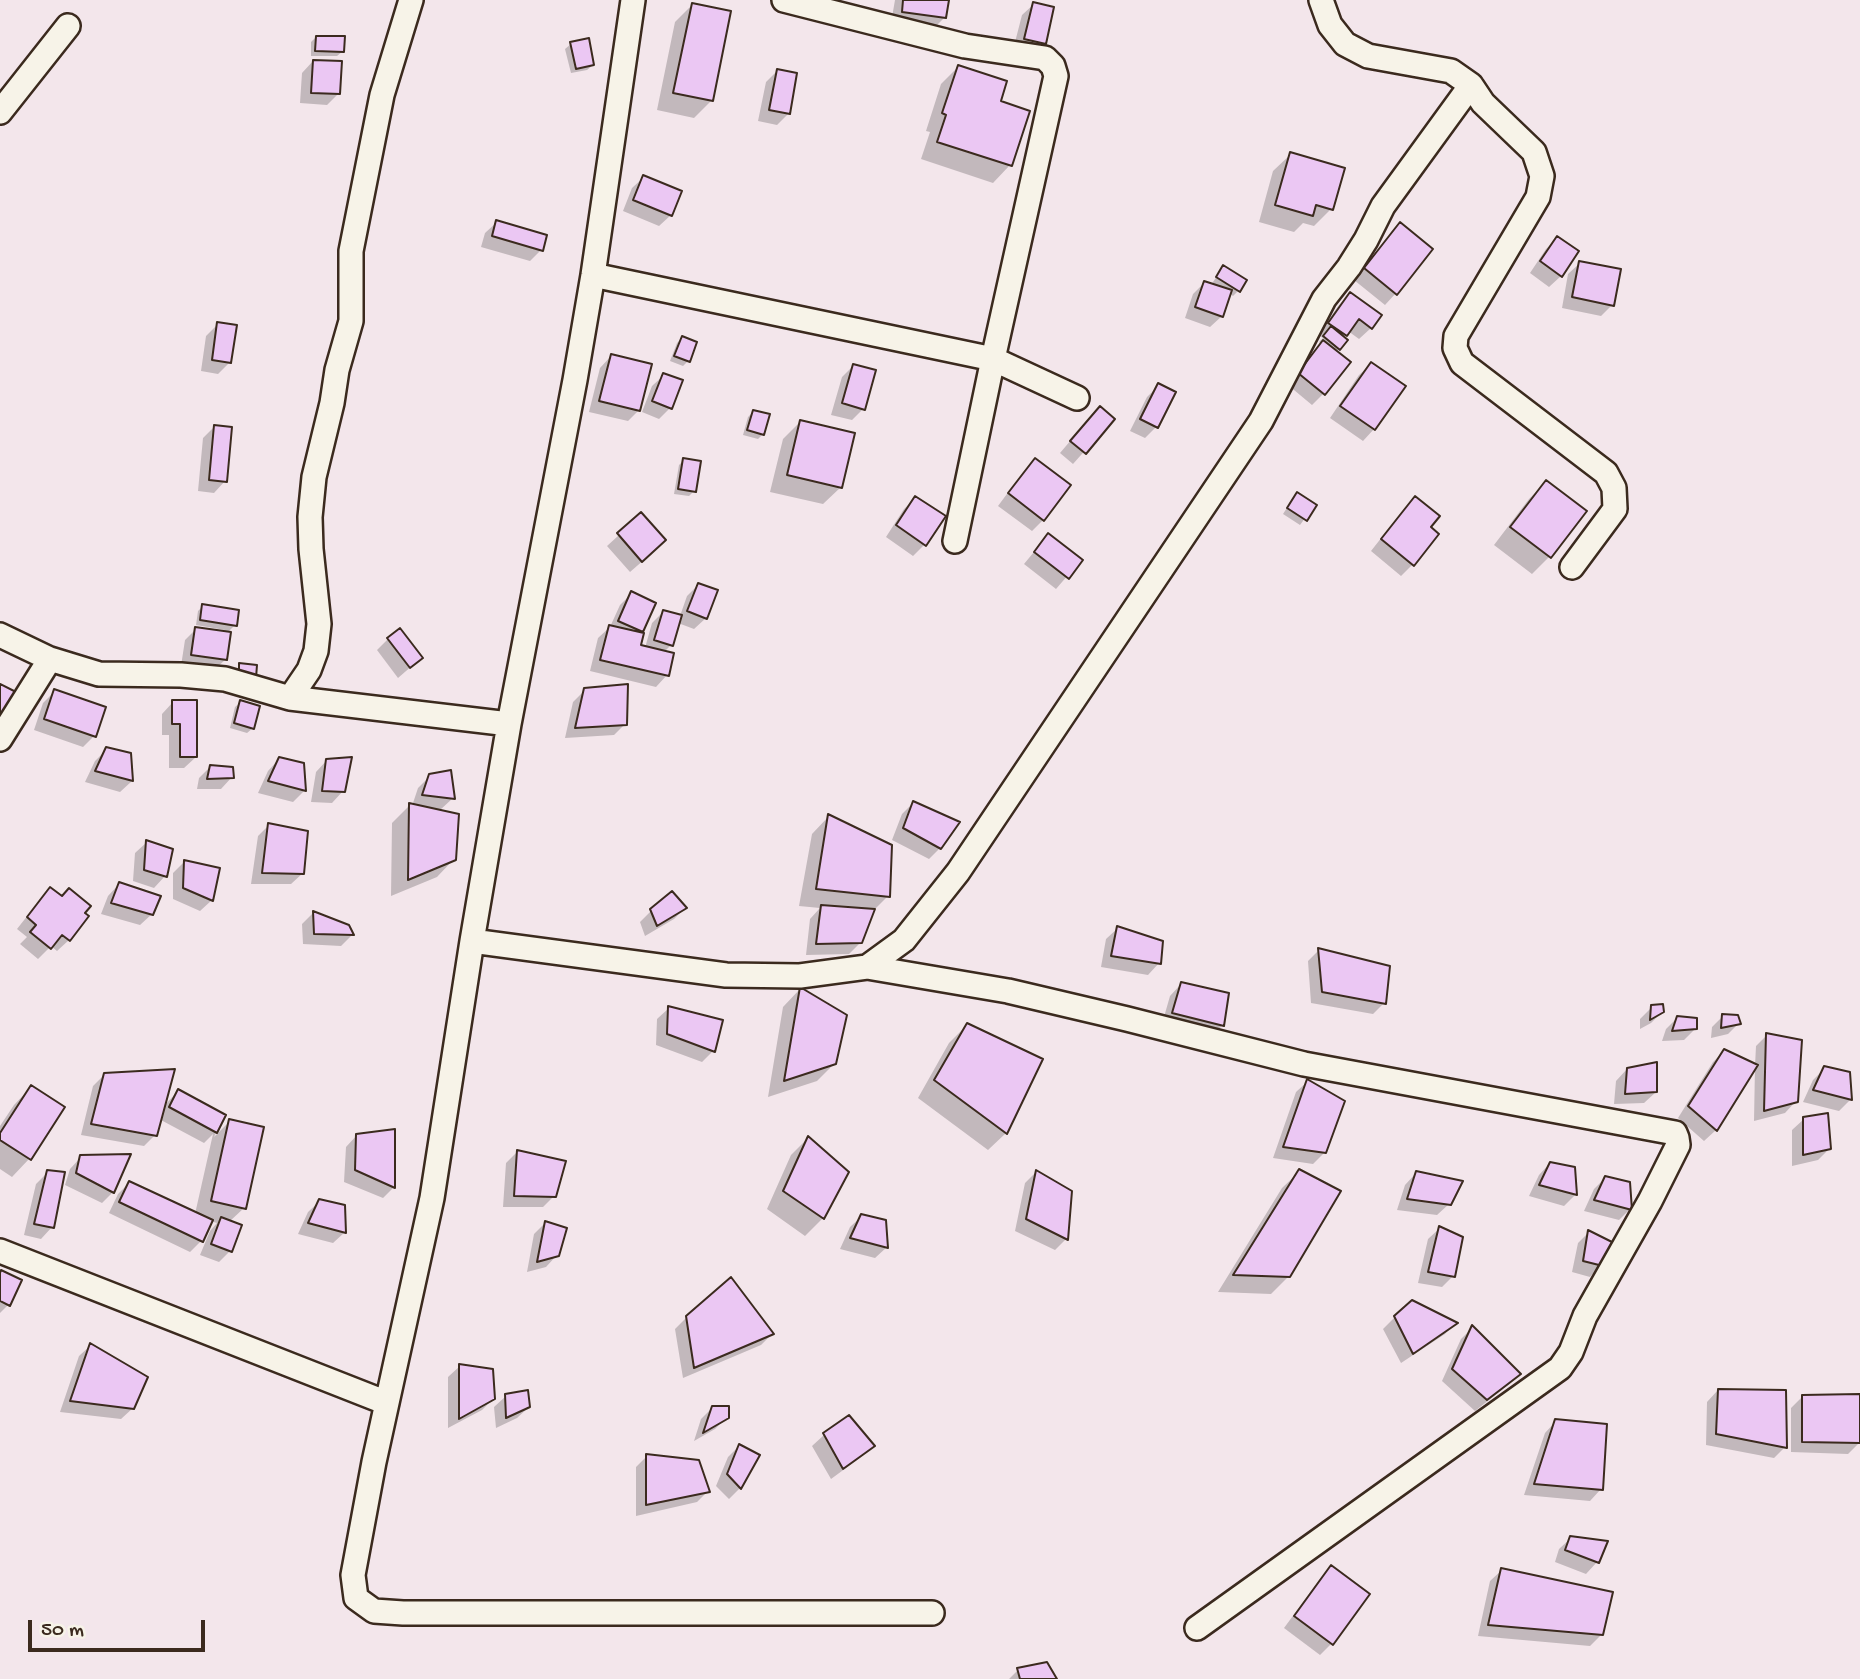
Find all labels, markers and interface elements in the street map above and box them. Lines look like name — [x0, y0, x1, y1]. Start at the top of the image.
scale bar — [32, 1606, 208, 1650]
text: 50 m — [41, 1619, 84, 1644]

